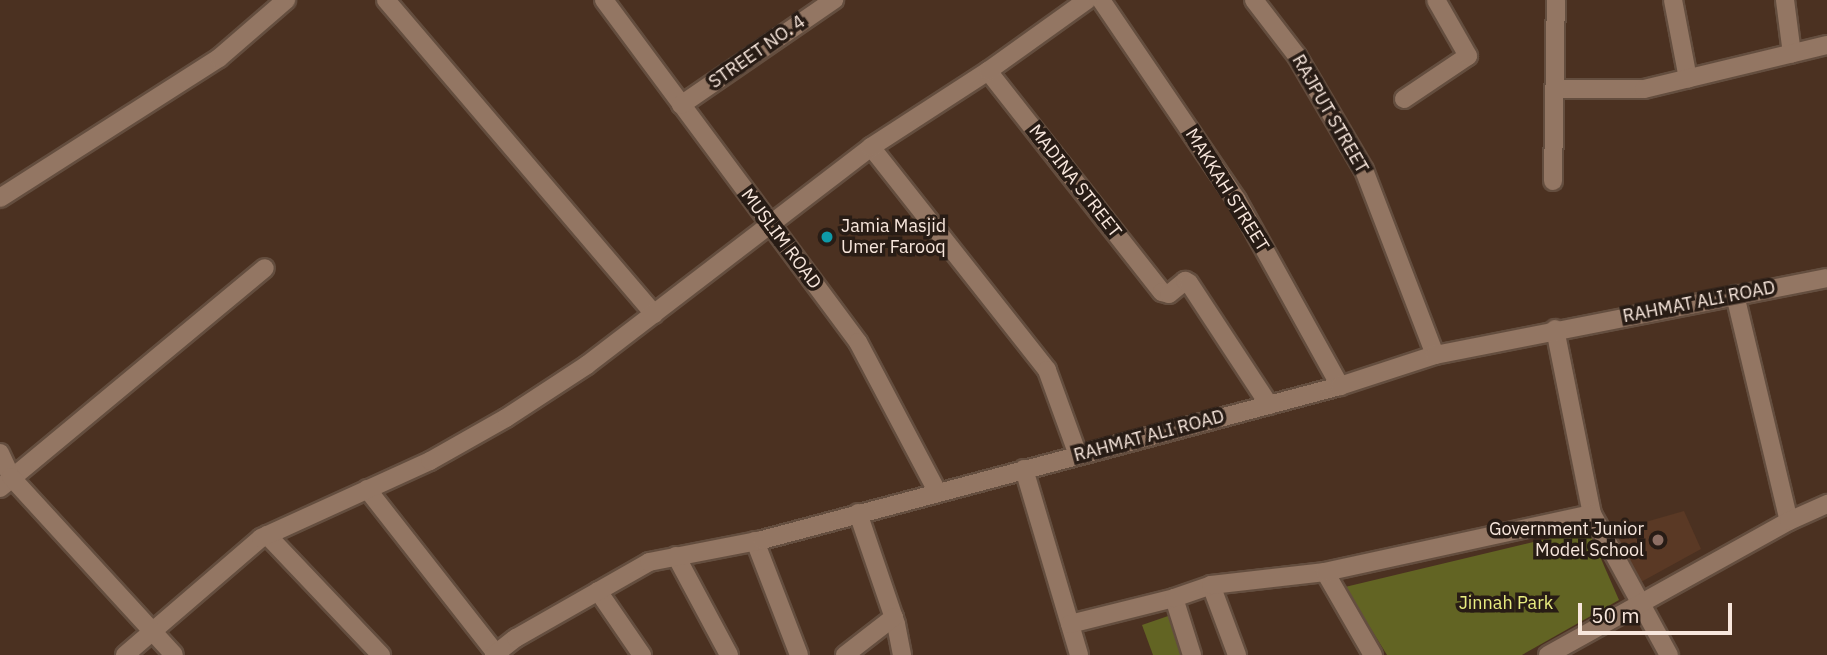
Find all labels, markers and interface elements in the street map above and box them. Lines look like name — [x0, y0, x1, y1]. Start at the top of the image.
street label: STREET NO. 4 — [705, 11, 809, 93]
street label: RAJPUT STREET — [1287, 51, 1373, 177]
street label: MADINA STREET — [1024, 120, 1126, 242]
street label: MAKKAH STREET — [1181, 125, 1273, 255]
street label: MUSLIM ROAD — [736, 185, 826, 293]
place label: Jamia Masjid Umer Farooq — [841, 216, 946, 258]
marker: Jamia Masjid Umer Farooq — [819, 229, 835, 245]
street label: RAHMAT ALI ROAD — [1621, 277, 1777, 327]
street label: RAHMAT ALI ROAD — [1071, 406, 1227, 466]
place label: Government Junior Model School — [1489, 519, 1644, 562]
marker: Government Junior Model School — [1650, 532, 1666, 548]
scale bar — [1582, 588, 1736, 632]
park label: Jinnah Park — [1459, 592, 1553, 614]
text: 50 m — [1591, 601, 1640, 629]

